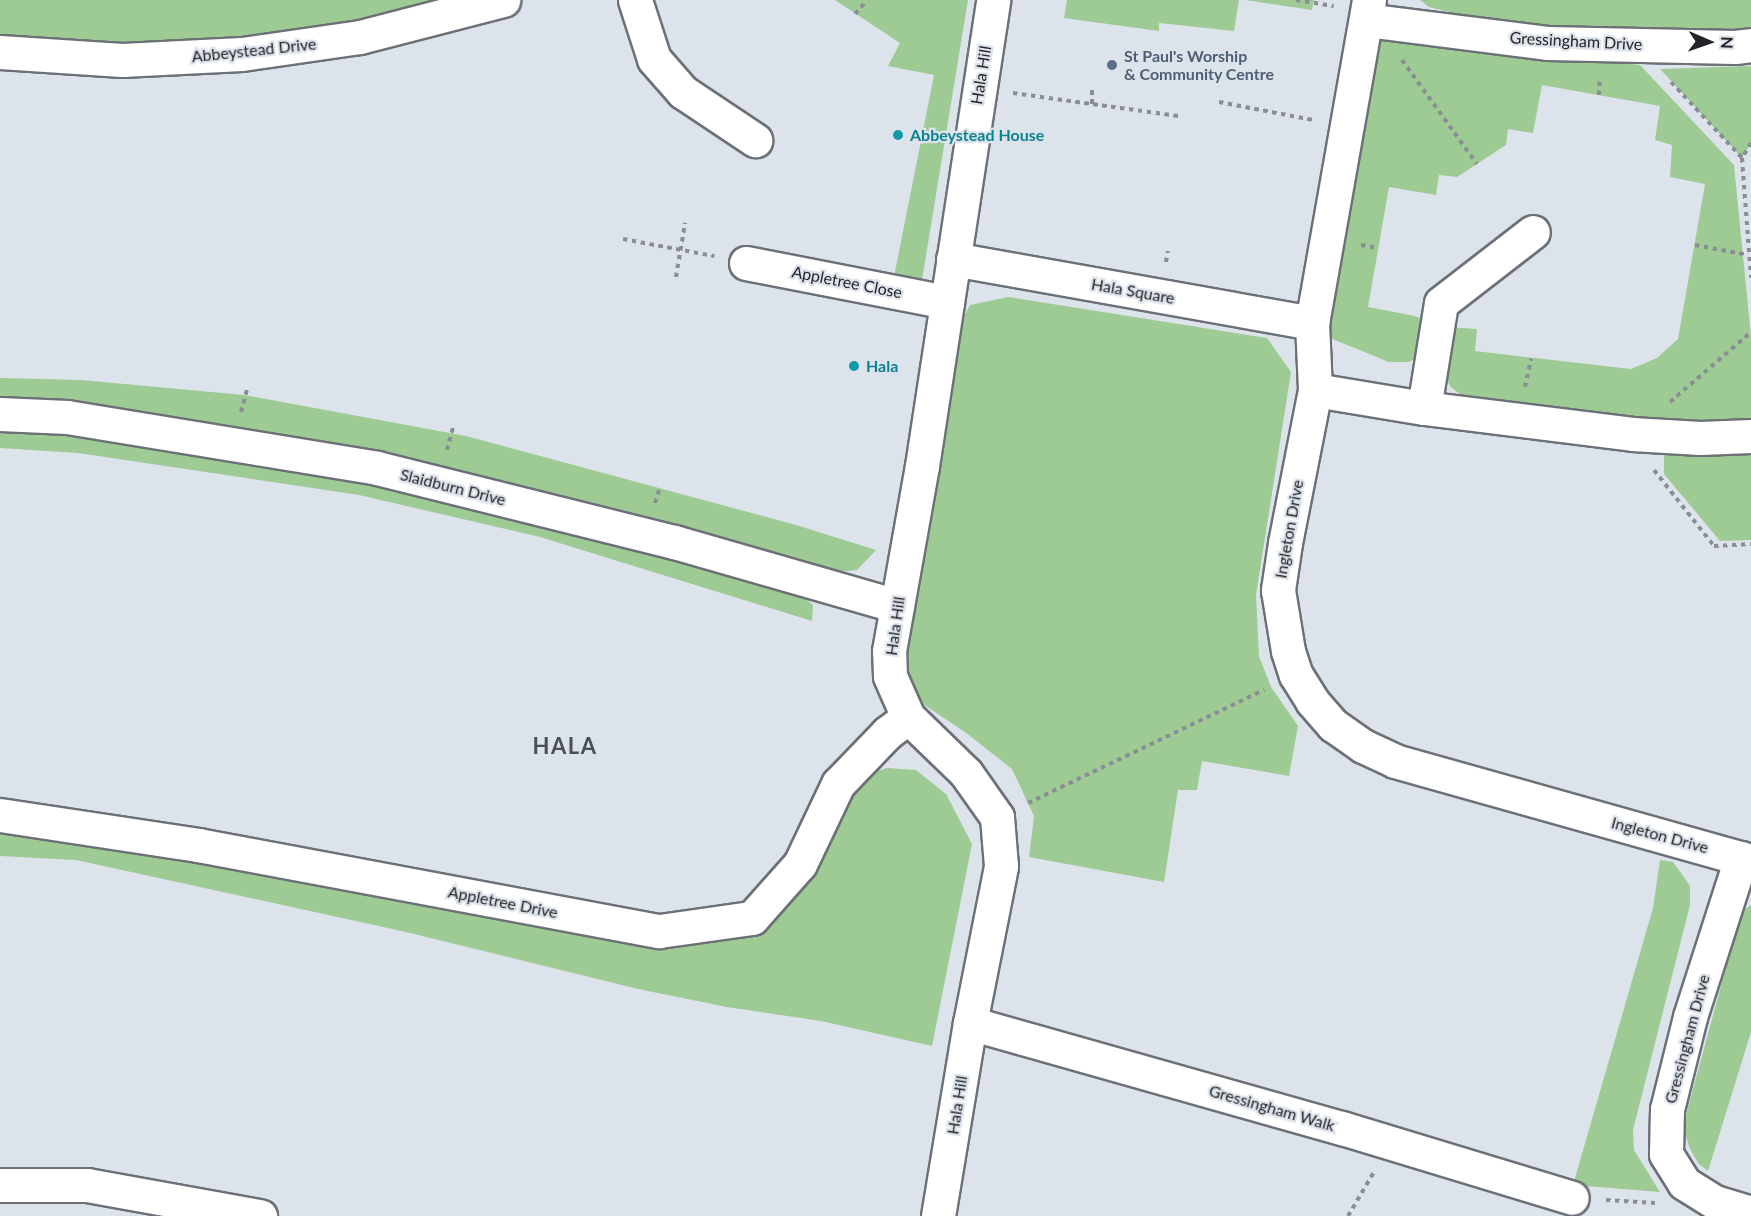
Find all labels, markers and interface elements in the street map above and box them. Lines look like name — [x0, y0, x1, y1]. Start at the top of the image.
north arrow — [1679, 12, 1739, 72]
street label: Gressingham Drive — [1509, 28, 1643, 54]
street label: Abbeystead Drive — [191, 34, 317, 66]
text: N — [1718, 36, 1737, 49]
street label: Hala Hill — [967, 44, 995, 106]
place label: St Paul's Worship & Community Centre — [1124, 46, 1274, 84]
marker: St Paul's Worship & Community Centre — [1105, 58, 1119, 72]
place label: Abbeystead House — [910, 125, 1044, 145]
marker: Abbeystead House — [891, 128, 905, 142]
street label: Appletree Close — [790, 262, 904, 302]
street label: Hala Square — [1090, 274, 1176, 308]
place label: Hala — [866, 356, 898, 376]
marker: Hala — [847, 359, 861, 373]
street label: Slaidburn Drive — [398, 465, 508, 509]
street label: Ingleton Drive — [1271, 478, 1307, 580]
street label: Hala Hill — [881, 595, 909, 657]
district label: HALA — [533, 733, 597, 759]
street label: Ingleton Drive — [1609, 813, 1711, 857]
street label: Appletree Drive — [447, 882, 559, 922]
street label: Gressingham Drive — [1661, 972, 1713, 1106]
street label: Hala Hill — [943, 1074, 971, 1136]
street label: Gressingham Walk — [1207, 1081, 1337, 1135]

